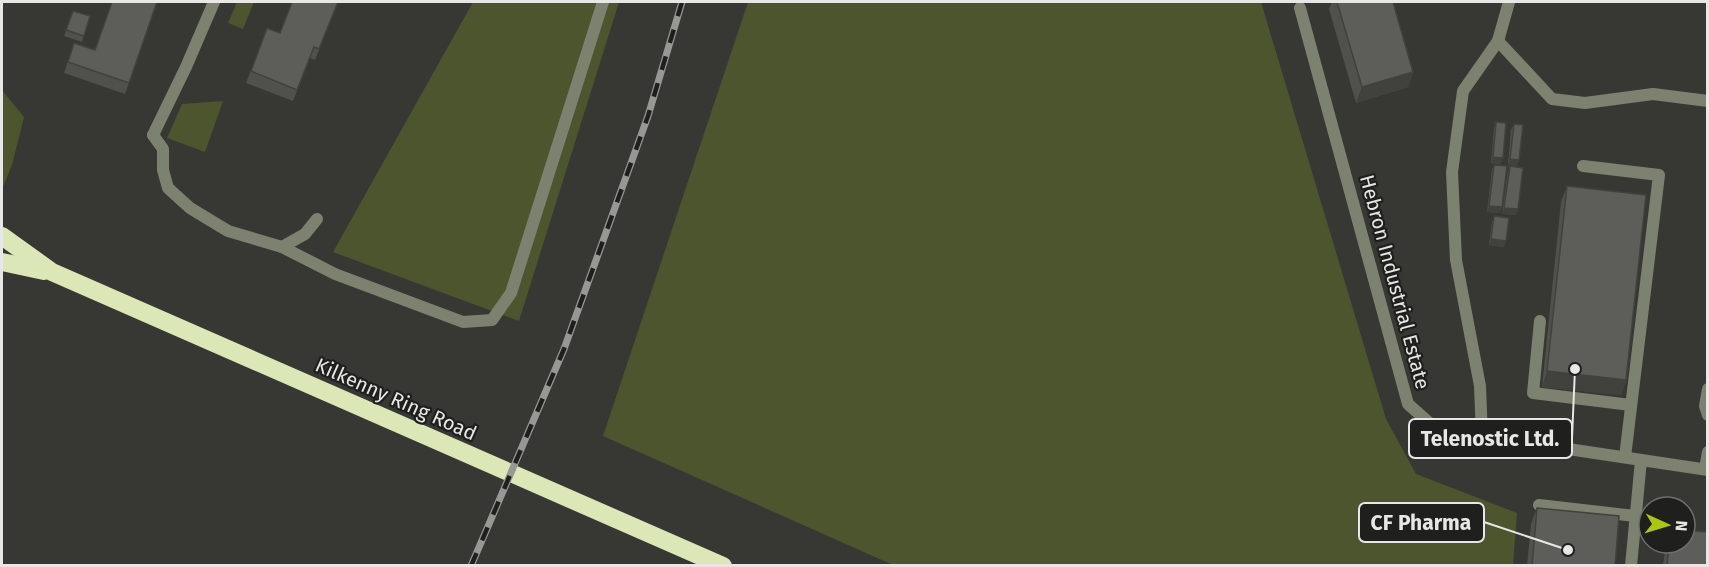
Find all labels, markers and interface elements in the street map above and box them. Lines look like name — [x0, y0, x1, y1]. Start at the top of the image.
street label: Hebron Industrial Estate — [1355, 172, 1435, 392]
street label: Kilkenny Ring Road — [312, 353, 480, 445]
callout: Telenostic Ltd. — [1409, 419, 1572, 458]
text: Telenostic Ltd. — [1421, 426, 1559, 452]
north arrow — [1637, 495, 1697, 555]
callout: CF Pharma — [1359, 503, 1484, 542]
text: CF Pharma — [1371, 510, 1471, 536]
text: N — [1672, 520, 1691, 532]

